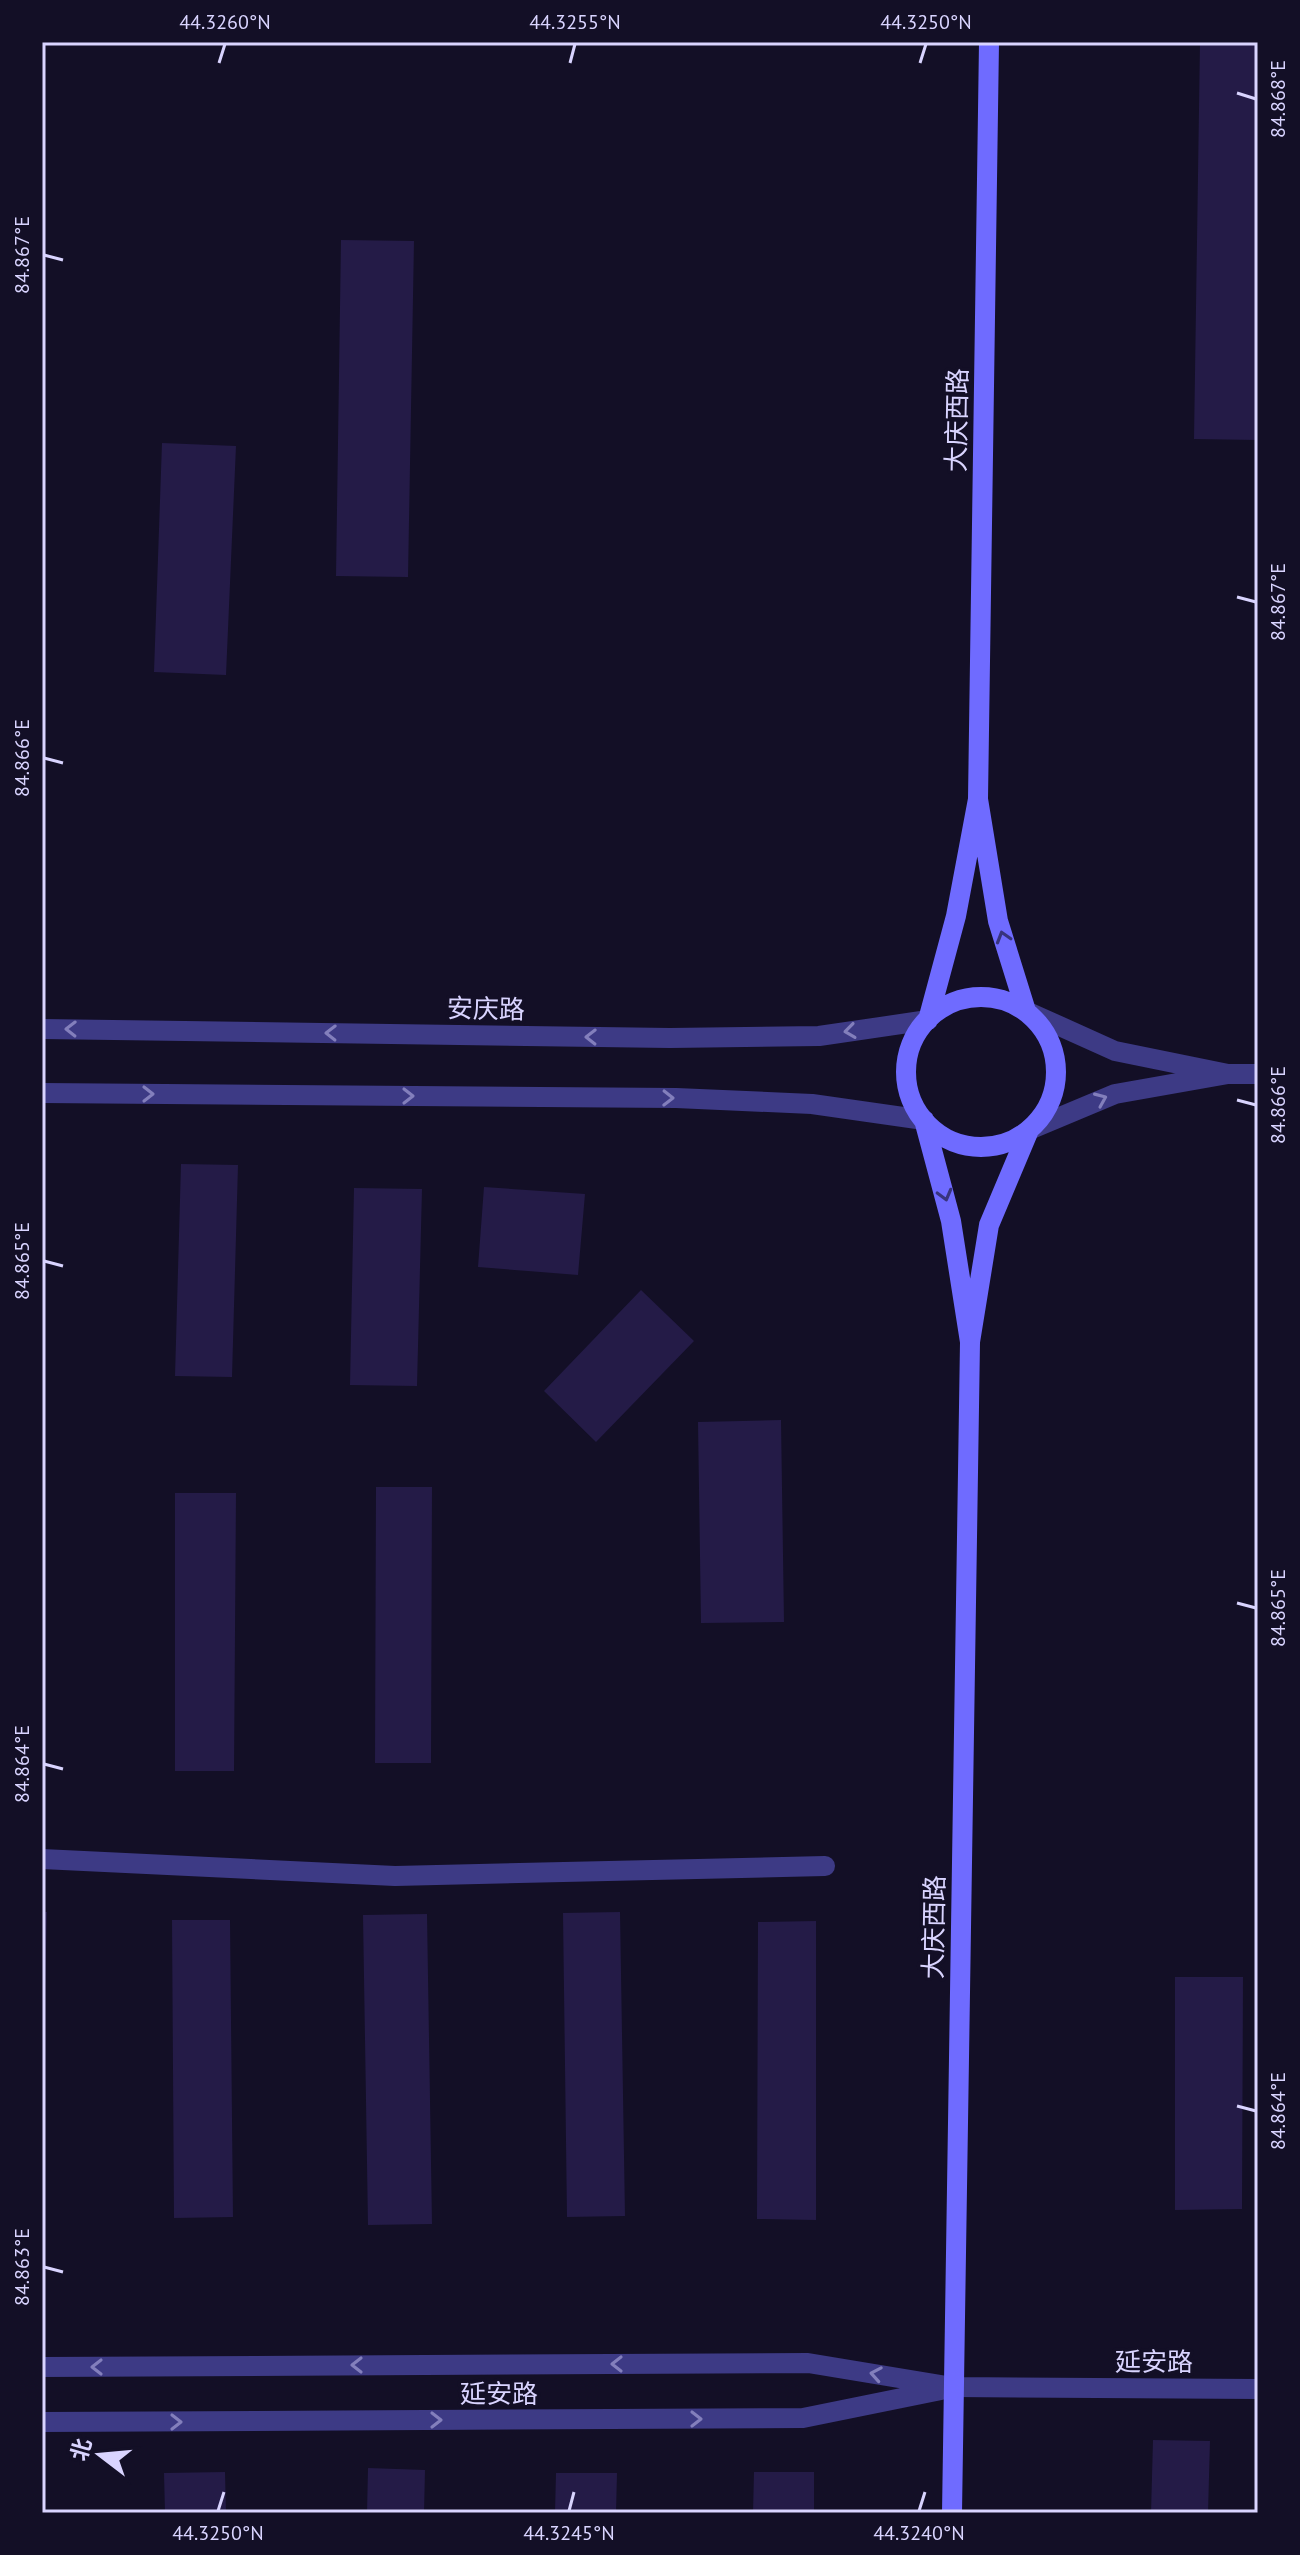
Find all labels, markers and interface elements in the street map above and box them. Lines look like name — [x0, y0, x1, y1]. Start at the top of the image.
text: 44.3260°N — [179, 9, 271, 35]
text: 44.3255°N — [529, 9, 621, 35]
text: 44.3250°N — [880, 9, 972, 35]
text: 84.868°E — [1265, 60, 1291, 138]
text: 84.867°E — [9, 216, 35, 294]
street label: 大庆西路 — [939, 368, 974, 472]
text: 84.867°E — [1265, 563, 1291, 641]
text: 84.866°E — [9, 719, 35, 797]
one-way arrow — [996, 930, 1012, 944]
street label: 安庆路 — [447, 991, 525, 1026]
one-way arrow — [64, 1020, 77, 1038]
one-way arrow — [844, 1022, 857, 1039]
one-way arrow — [324, 1024, 337, 1042]
one-way arrow — [584, 1028, 597, 1046]
text: 84.866°E — [1265, 1066, 1291, 1144]
one-way arrow — [142, 1085, 155, 1103]
one-way arrow — [402, 1087, 415, 1105]
one-way arrow — [662, 1090, 675, 1107]
one-way arrow — [1093, 1093, 1107, 1109]
one-way arrow — [935, 1188, 952, 1202]
text: 84.865°E — [9, 1222, 35, 1300]
text: 84.865°E — [1265, 1569, 1291, 1647]
text: 84.864°E — [9, 1725, 35, 1803]
street label: 大庆西路 — [916, 1875, 951, 1979]
text: 84.864°E — [1265, 2072, 1291, 2150]
text: 84.863°E — [9, 2228, 35, 2306]
street label: 延安路 — [1115, 2345, 1193, 2378]
one-way arrow — [610, 2355, 623, 2373]
one-way arrow — [350, 2356, 363, 2374]
one-way arrow — [90, 2358, 103, 2375]
one-way arrow — [869, 2366, 883, 2383]
street label: 延安路 — [460, 2377, 538, 2410]
one-way arrow — [690, 2410, 703, 2428]
one-way arrow — [430, 2411, 443, 2429]
one-way arrow — [170, 2413, 183, 2431]
north arrow — [60, 2415, 140, 2495]
text: 北 — [64, 2435, 97, 2464]
text: 44.3250°N — [172, 2520, 264, 2546]
text: 44.3245°N — [523, 2520, 615, 2546]
text: 44.3240°N — [873, 2520, 965, 2546]

